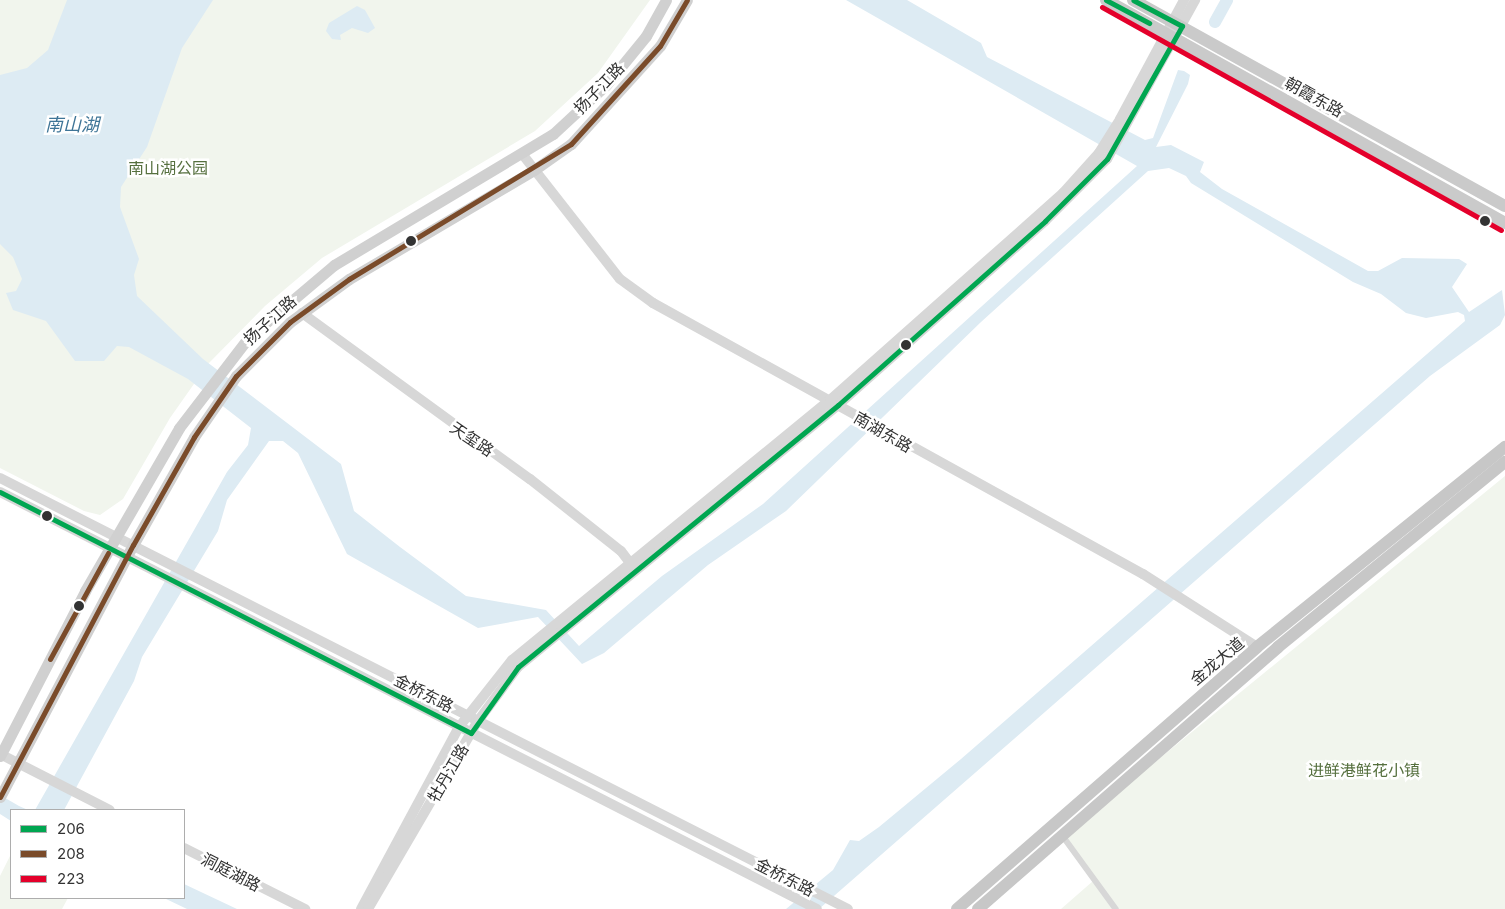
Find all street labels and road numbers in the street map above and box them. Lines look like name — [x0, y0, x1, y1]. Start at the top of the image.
street label: 扬子江路 — [570, 58, 628, 118]
street label: 朝霞东路 — [1281, 73, 1347, 121]
street label: 扬子江路 — [240, 291, 300, 349]
street label: 南湖东路 — [850, 408, 916, 456]
street label: 天玺路 — [447, 418, 497, 460]
street label: 金龙大道 — [1186, 633, 1248, 689]
street label: 金桥东路 — [391, 670, 457, 716]
street label: 牡丹江路 — [424, 740, 472, 806]
street label: 洞庭湖路 — [198, 849, 264, 895]
street label: 金桥东路 — [752, 854, 818, 900]

